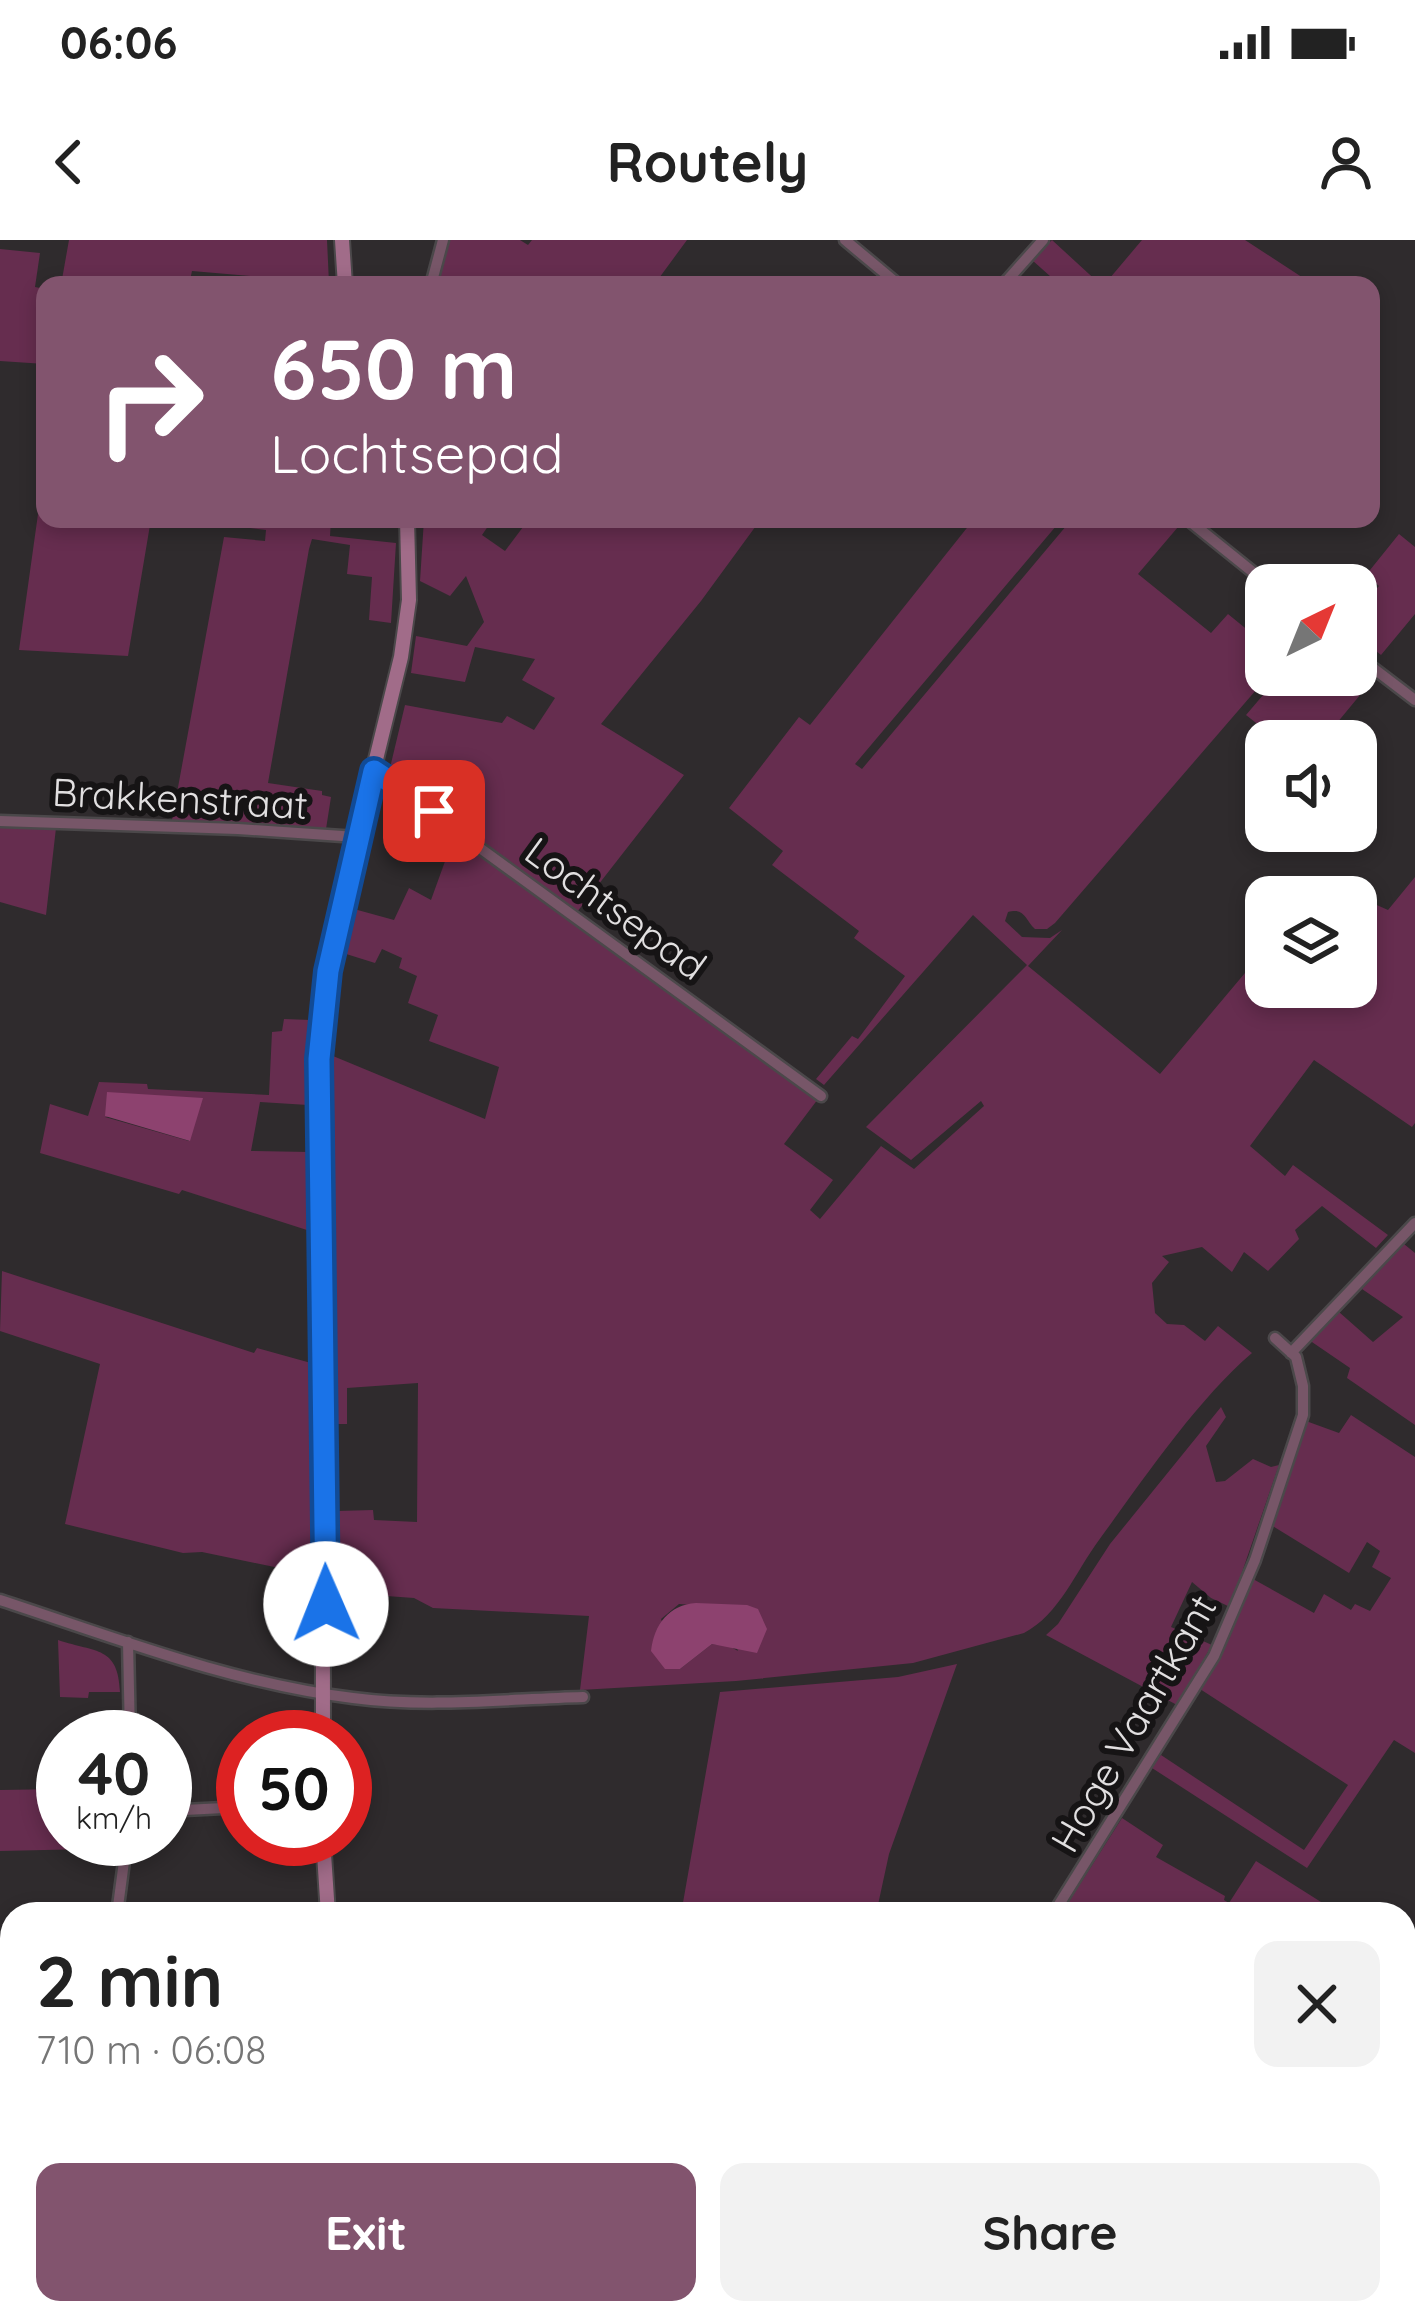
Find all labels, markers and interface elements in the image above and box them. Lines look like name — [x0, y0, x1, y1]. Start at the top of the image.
text: 06:06 — [60, 14, 177, 70]
text: Routely — [607, 128, 808, 196]
icon: back — [36, 129, 102, 195]
icon: person — [1313, 129, 1379, 195]
text: 650 m — [270, 315, 517, 420]
icon: right — [72, 324, 228, 480]
text: Lochtsepad — [270, 419, 563, 487]
north arrow — [1245, 564, 1377, 696]
map controls — [1245, 564, 1377, 1008]
button: sound — [1245, 720, 1377, 852]
pin — [383, 760, 485, 862]
street label: Brakkenstraat — [51, 767, 309, 829]
icon: arrive — [401, 778, 467, 844]
street label: Lochtsepad — [516, 826, 716, 990]
button: layers — [1245, 876, 1377, 1008]
position arrow — [263, 1541, 389, 1667]
street label: Hoge Vaartkant — [1039, 1585, 1227, 1861]
speed limit sign: 50 — [216, 1710, 372, 1866]
text: 40 — [78, 1735, 150, 1810]
text: km/h — [76, 1799, 152, 1837]
text: 2 min — [36, 1935, 223, 2025]
button: close — [1254, 1941, 1380, 2067]
text: 710 m · 06:08 — [36, 2025, 266, 2074]
button: Exit — [36, 2163, 696, 2301]
button: Share — [720, 2163, 1380, 2301]

